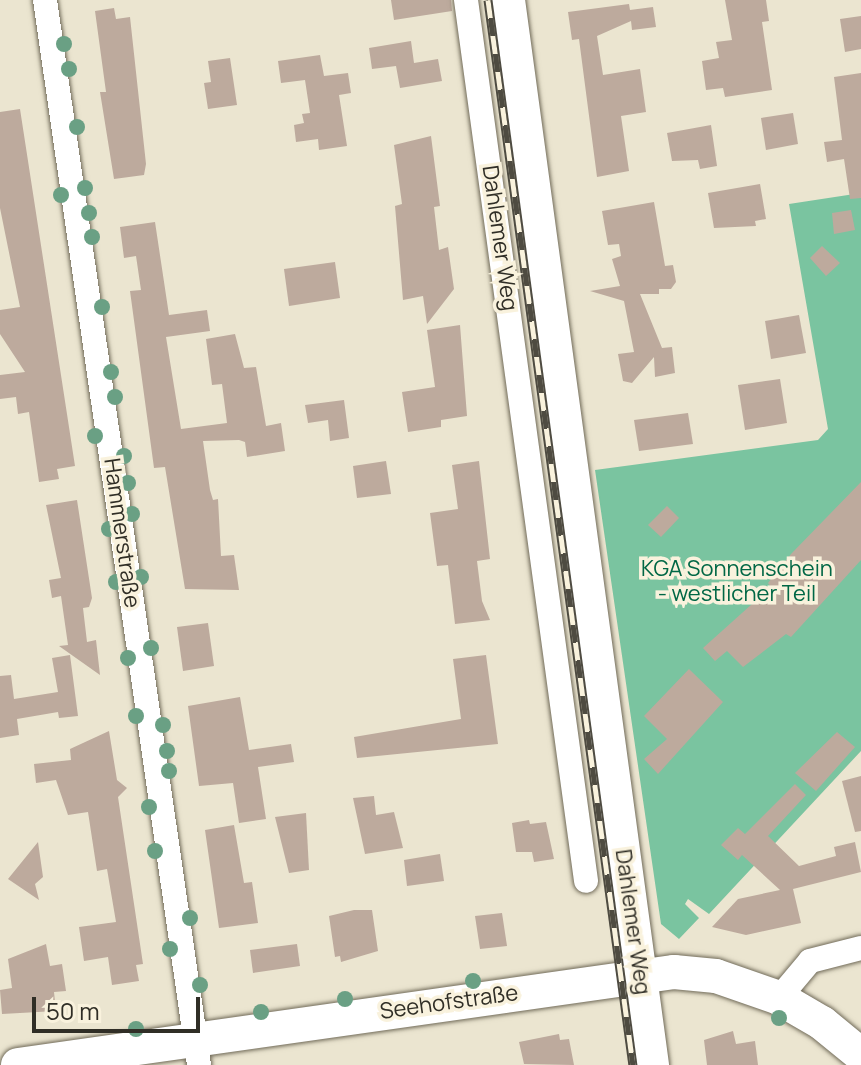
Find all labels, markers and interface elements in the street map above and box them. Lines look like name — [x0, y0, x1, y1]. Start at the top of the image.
street label: Dahlemer Weg — [477, 164, 523, 312]
street label: Hammerstraße — [98, 456, 146, 610]
park label: KGA Sonnenschein - westlicher Teil — [641, 555, 833, 606]
street label: Dahlemer Weg — [610, 848, 656, 996]
street label: Seehofstraße — [378, 979, 520, 1025]
scale bar — [36, 981, 204, 1031]
text: 50 m — [46, 994, 100, 1027]

